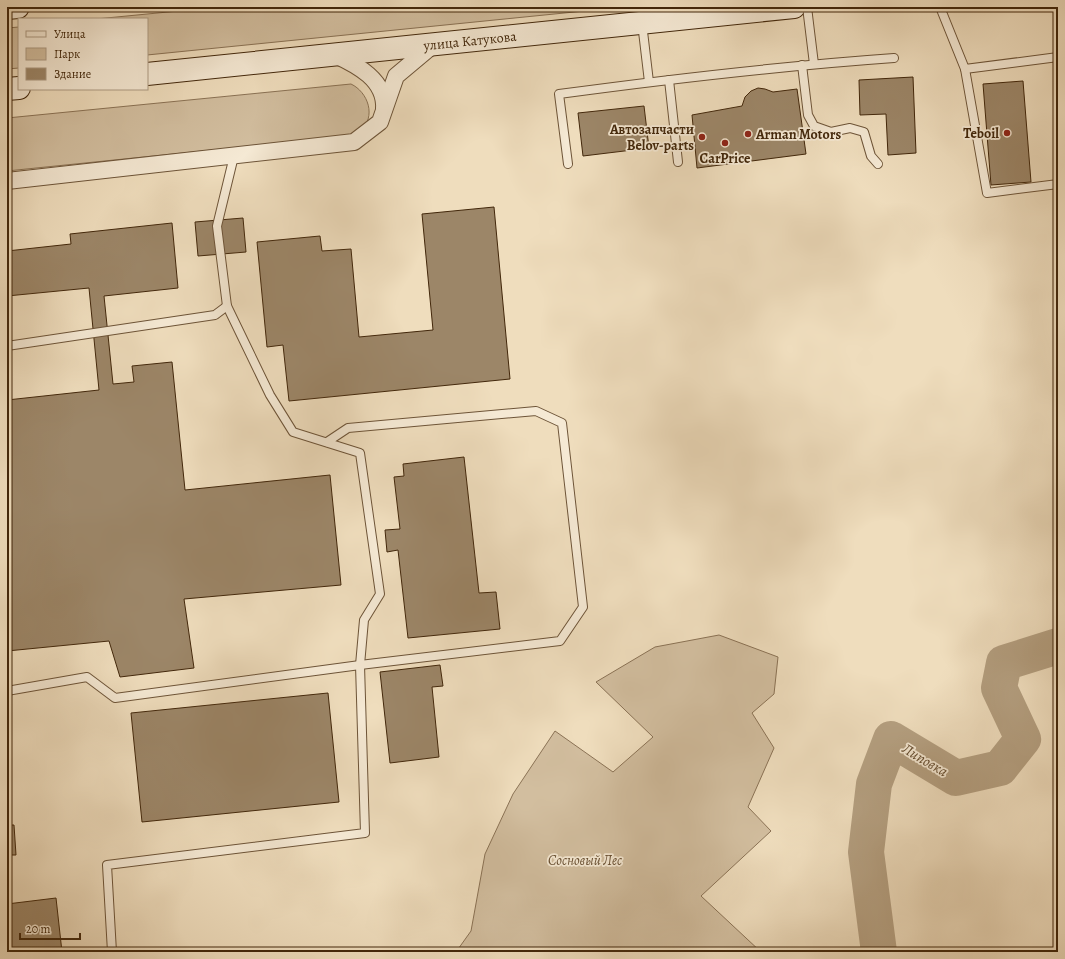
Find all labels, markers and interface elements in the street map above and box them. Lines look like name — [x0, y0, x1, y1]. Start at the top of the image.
legend — [18, 18, 148, 90]
text: Улица — [54, 26, 86, 42]
street label: улица Катукова — [422, 27, 518, 55]
text: Парк — [54, 46, 80, 62]
text: Здание — [54, 66, 91, 82]
place label: Автозапчасти Belov-parts — [609, 120, 694, 155]
place label: Teboil — [963, 124, 999, 143]
place label: Arman Motors — [755, 125, 841, 144]
marker: Teboil — [1002, 128, 1012, 138]
marker: Arman Motors — [743, 129, 753, 139]
marker: Автозапчасти Belov-parts — [697, 132, 707, 142]
marker: CarPrice — [720, 138, 730, 148]
place label: CarPrice — [700, 149, 751, 168]
water label: Липовка — [897, 738, 952, 781]
park label: Сосновый Лес — [548, 851, 622, 870]
scale bar — [20, 915, 80, 941]
text: 20 m — [26, 921, 50, 937]

